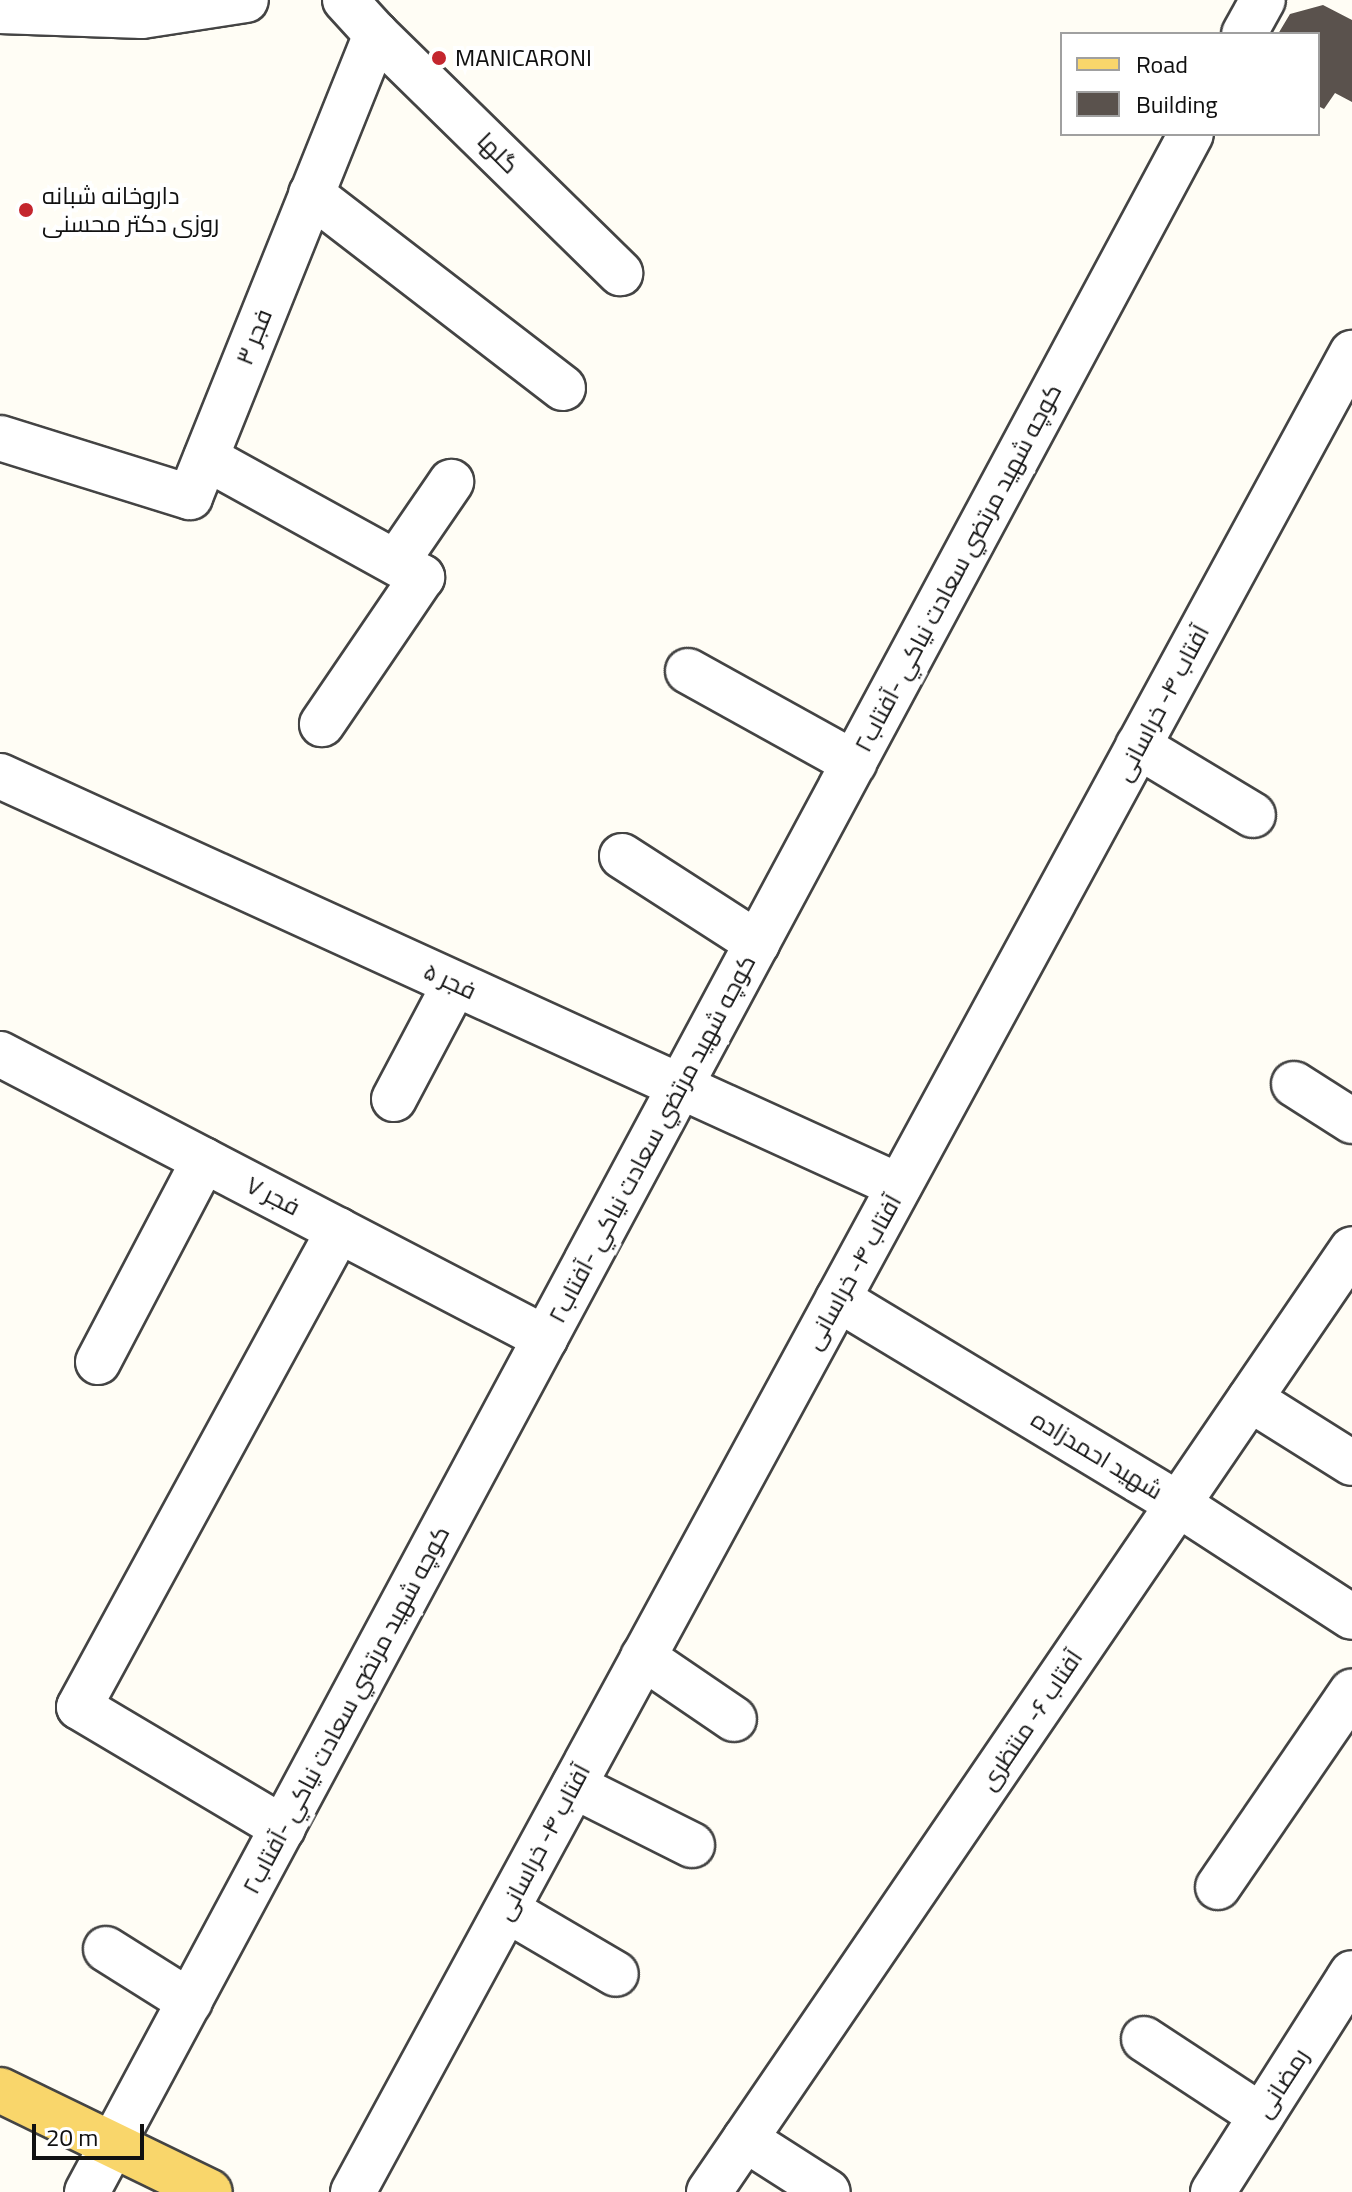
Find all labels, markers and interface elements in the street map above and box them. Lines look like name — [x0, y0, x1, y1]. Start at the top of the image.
legend — [1060, 32, 1320, 136]
text: Road — [1136, 42, 1188, 87]
place label: MANICARONI — [455, 44, 592, 72]
marker: MANICARONI — [430, 49, 448, 67]
text: Building — [1136, 82, 1218, 127]
street label: گلها — [471, 126, 525, 180]
place label: داروخانه شبانه روزی دکتر محسنی — [42, 182, 219, 238]
marker: داروخانه شبانه روزی دکتر محسنی — [17, 201, 35, 219]
street label: فجر ۳ — [230, 305, 278, 369]
street label: كوچه شهيد مرتضي سعادت نياكي -آفتاب۲ — [848, 379, 1068, 757]
street label: آفتاب ۴- خراسانی — [1109, 620, 1215, 786]
street label: كوچه شهيد مرتضي سعادت نياكي -آفتاب۲ — [542, 950, 762, 1328]
street label: فجر ۵ — [419, 956, 481, 1006]
street label: فجر ۷ — [241, 1170, 305, 1222]
street label: آفتاب ۴- خراسانی — [799, 1190, 907, 1354]
street label: شهید احمدزاده — [1026, 1405, 1168, 1505]
street label: كوچه شهيد مرتضي سعادت نياكي -آفتاب۲ — [236, 1521, 456, 1899]
street label: آفتاب ۶- منتظری — [974, 1644, 1088, 1796]
street label: آفتاب ۴- خراسانی — [490, 1759, 596, 1925]
street label: رمضانی — [1249, 2043, 1315, 2123]
scale bar — [36, 2108, 148, 2158]
text: 20 m — [46, 2115, 98, 2160]

